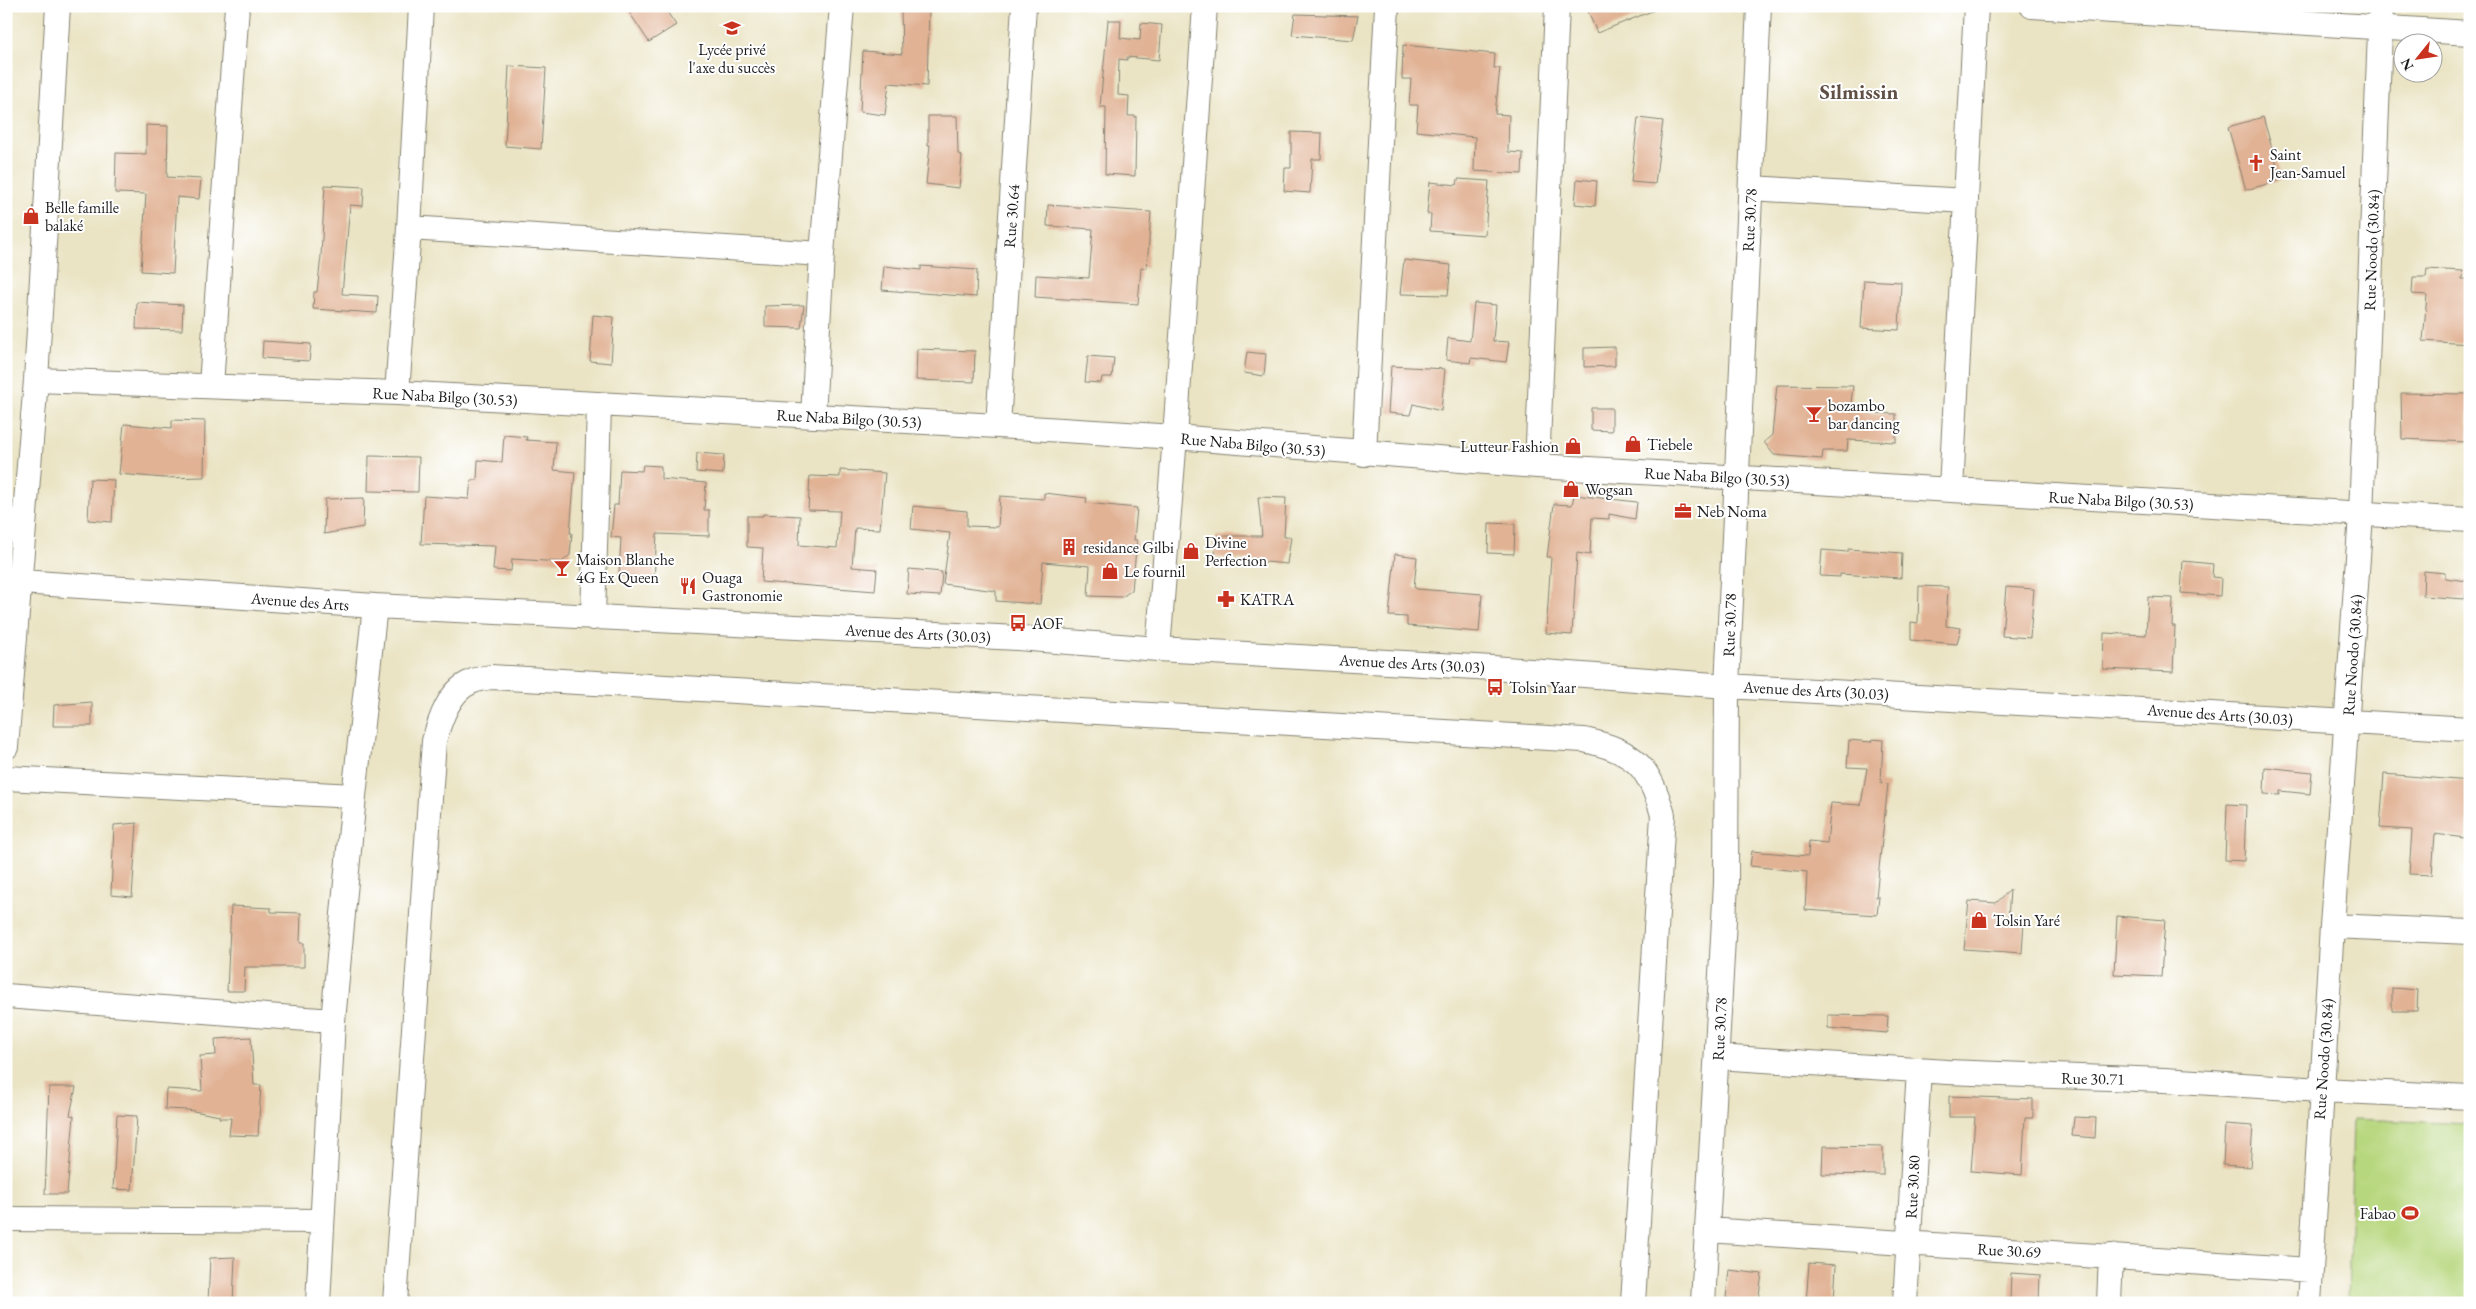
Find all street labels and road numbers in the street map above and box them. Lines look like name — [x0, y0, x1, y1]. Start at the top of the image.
street label: Rue 30.64 — [999, 183, 1024, 249]
street label: Rue 30.78 — [1737, 187, 1762, 252]
street label: Rue Noodo (30.84) — [2359, 189, 2384, 311]
street label: Rue Naba Bilgo (30.53) — [372, 382, 518, 411]
street label: Rue Naba Bilgo (30.53) — [776, 404, 922, 433]
street label: Rue Naba Bilgo (30.53) — [1180, 428, 1326, 461]
street label: Rue Naba Bilgo (30.53) — [1644, 462, 1790, 491]
street label: Rue Naba Bilgo (30.53) — [2048, 486, 2194, 515]
street label: Avenue des Arts — [249, 588, 350, 615]
street label: Rue 30.78 — [1718, 593, 1741, 657]
street label: Rue Noodo (30.84) — [2338, 594, 2367, 716]
street label: Avenue des Arts (30.03) — [843, 619, 991, 648]
street label: Avenue des Arts (30.03) — [1337, 649, 1485, 678]
street label: Avenue des Arts (30.03) — [1741, 676, 1889, 705]
street label: Avenue des Arts (30.03) — [2145, 699, 2294, 730]
street label: Rue 30.78 — [1707, 996, 1732, 1061]
street label: Rue Noodo (30.84) — [2309, 998, 2338, 1120]
street label: Rue 30.71 — [2061, 1067, 2125, 1090]
street label: Rue 30.80 — [1900, 1154, 1925, 1219]
street label: Rue 30.69 — [1977, 1238, 2042, 1263]

